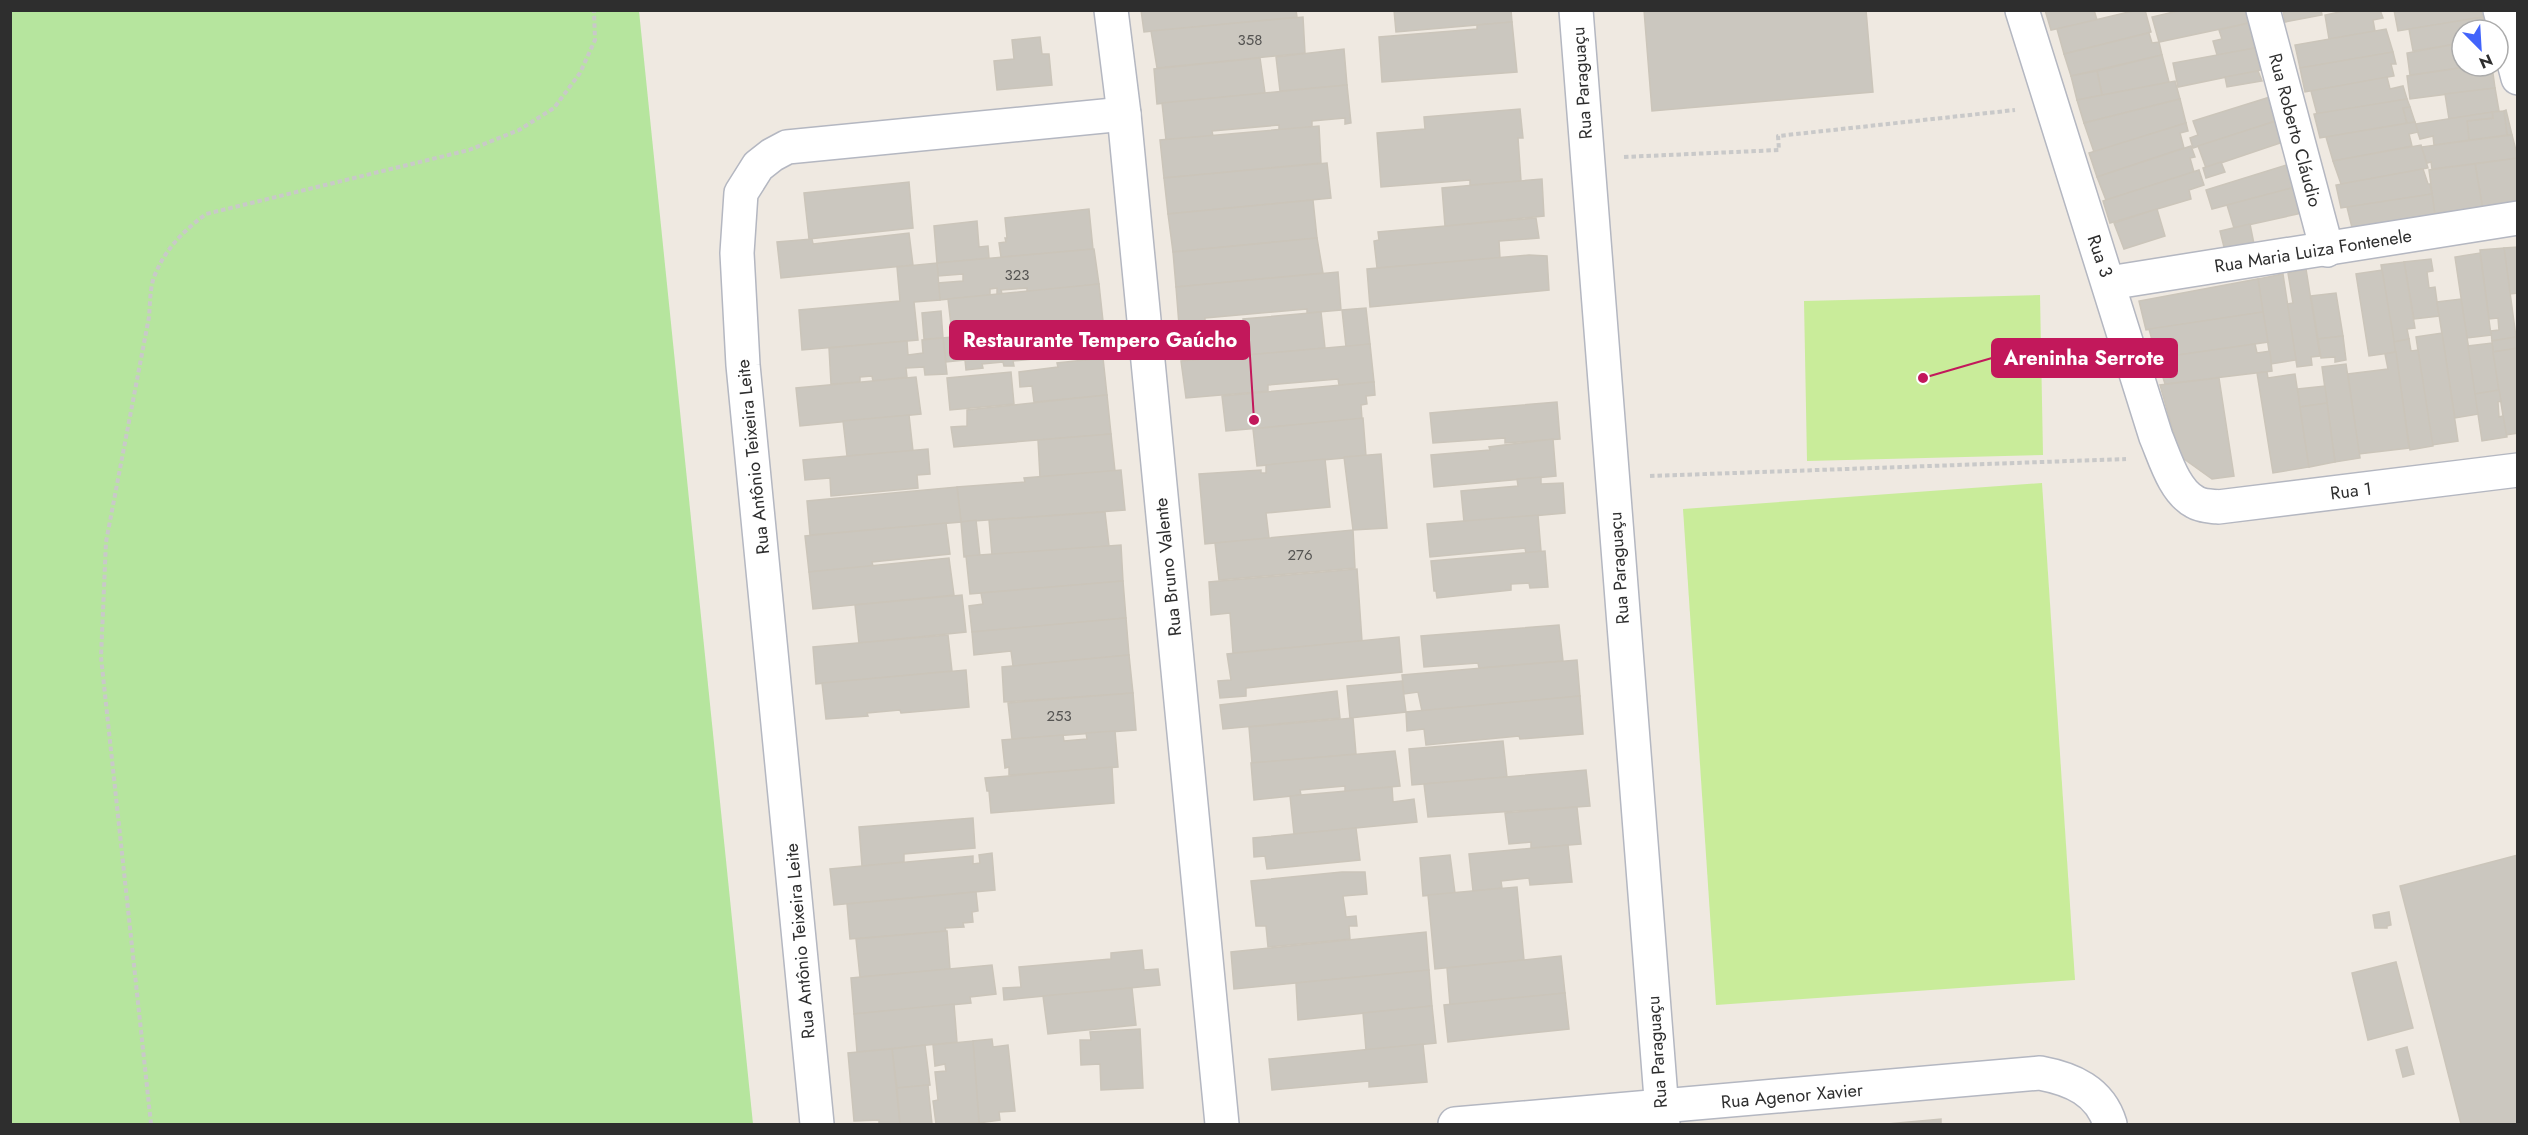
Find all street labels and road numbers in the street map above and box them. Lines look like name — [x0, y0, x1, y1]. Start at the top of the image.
street label: Rua Paraguaçu — [1565, 26, 1599, 140]
street label: Rua Roberto Cláudio — [2262, 50, 2328, 210]
street label: Rua Maria Luiza Fontenele — [2212, 223, 2414, 279]
street label: Rua 3 — [2081, 231, 2119, 281]
street label: Rua Antônio Teixeira Leite — [730, 358, 776, 556]
street label: Rua 1 — [2329, 476, 2373, 506]
street label: Rua Bruno Valente — [1148, 496, 1188, 638]
street label: Rua Paraguaçu — [1602, 511, 1636, 625]
street label: Rua Antônio Teixeira Leite — [779, 842, 821, 1040]
street label: Rua Paraguaçu — [1640, 995, 1674, 1109]
street label: Rua Agenor Xavier — [1720, 1077, 1865, 1115]

